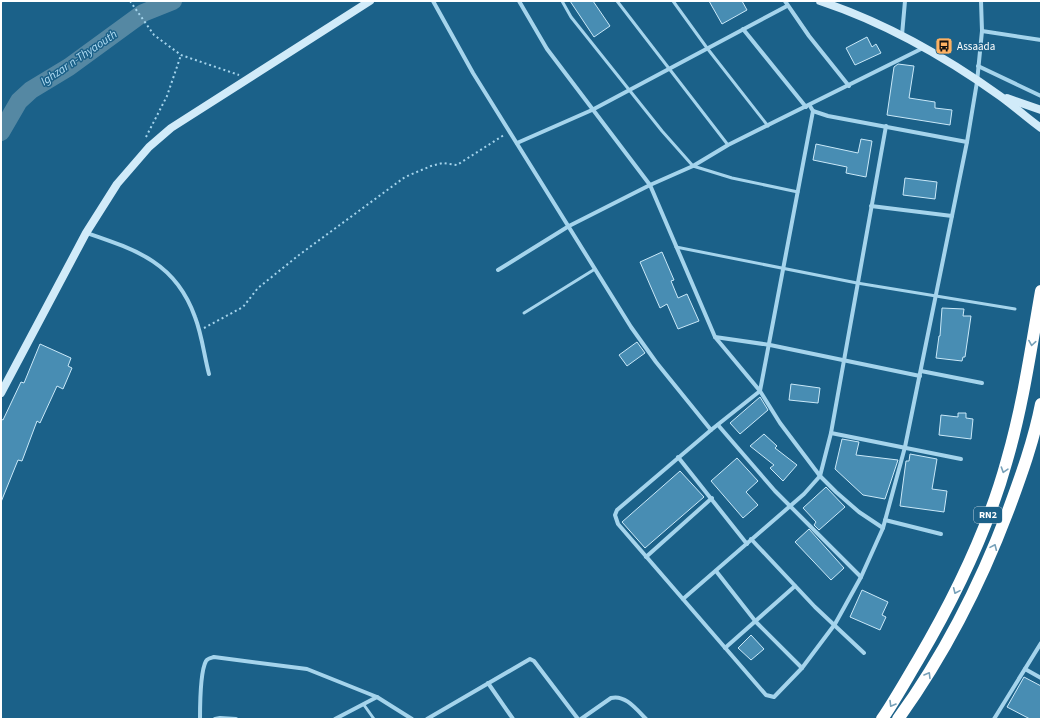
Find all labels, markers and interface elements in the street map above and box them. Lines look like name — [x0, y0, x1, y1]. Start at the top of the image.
water label: Ighzar n-Thyaouth — [37, 26, 121, 90]
bus stop icon: Assaada — [934, 36, 954, 56]
place label: Assaada — [957, 39, 995, 54]
one-way arrow — [1029, 340, 1037, 346]
one-way arrow — [1001, 466, 1009, 473]
road number: RN2 — [974, 507, 1002, 523]
one-way arrow — [989, 544, 997, 551]
one-way arrow — [953, 587, 961, 594]
one-way arrow — [924, 672, 931, 679]
one-way arrow — [890, 700, 897, 707]

